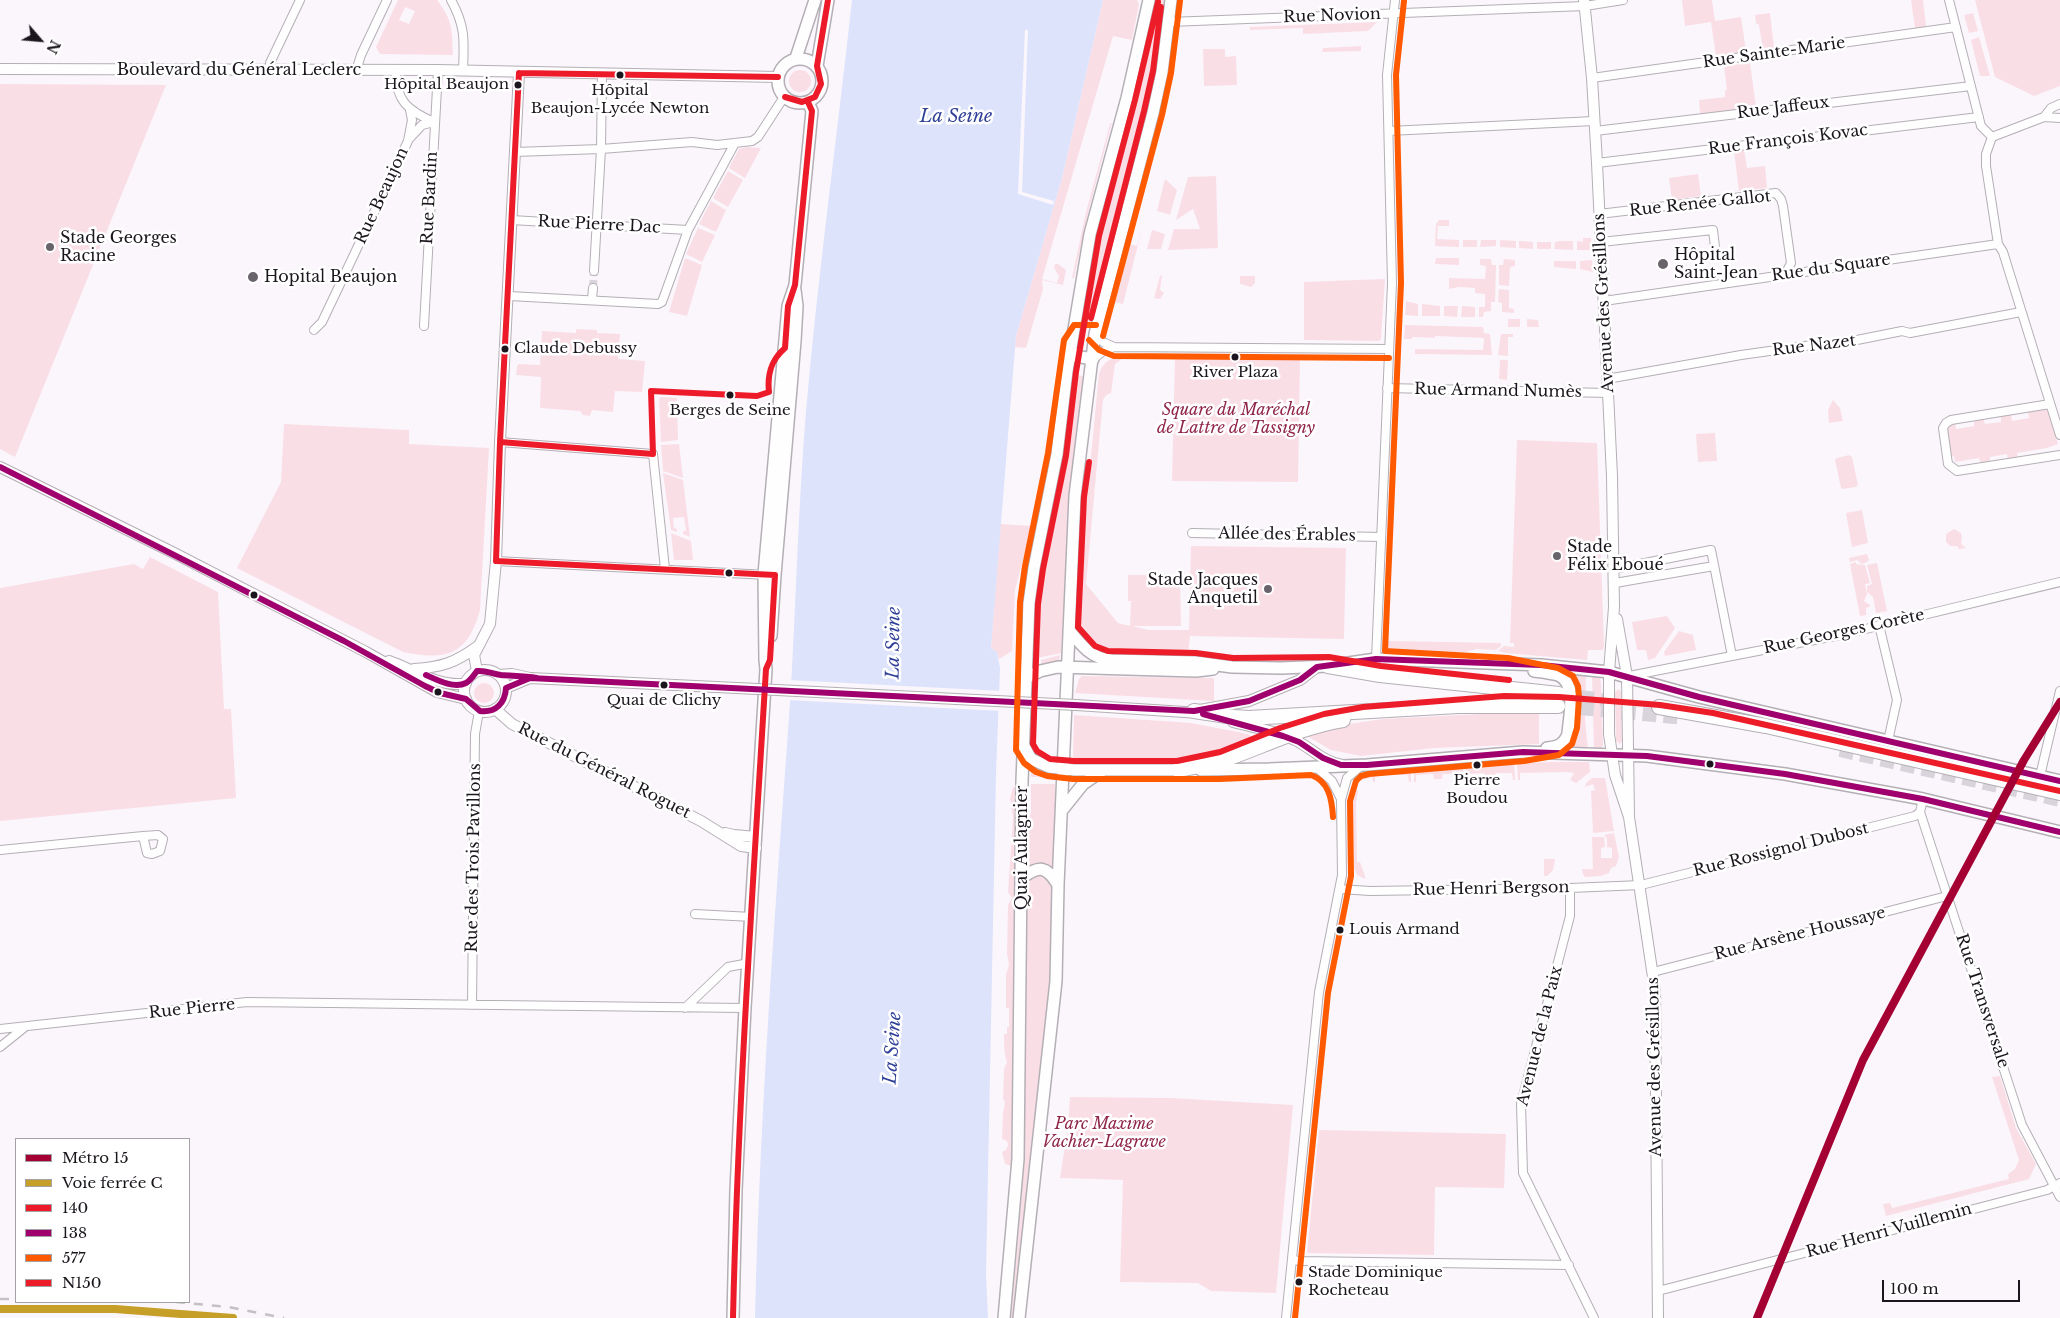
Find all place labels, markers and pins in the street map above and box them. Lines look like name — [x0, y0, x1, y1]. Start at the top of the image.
marker: Hôpital Beaujon-Lycée Newton — [615, 70, 625, 80]
place label: Hôpital Beaujon — [384, 76, 509, 94]
marker: Hôpital Beaujon — [513, 80, 523, 90]
place label: Hôpital Beaujon-Lycée Newton — [531, 82, 709, 117]
place label: Stade Georges Racine — [60, 228, 177, 266]
marker: Stade Georges Racine — [44, 241, 56, 253]
place label: Hôpital Saint-Jean — [1674, 245, 1758, 283]
marker: Hôpital Saint-Jean — [1656, 257, 1670, 271]
place label: Hopital Beaujon — [264, 267, 397, 287]
marker: Hopital Beaujon — [246, 270, 260, 284]
place label: Claude Debussy — [514, 340, 637, 358]
marker: Claude Debussy — [500, 344, 510, 354]
marker: River Plaza — [1230, 352, 1240, 362]
place label: River Plaza — [1192, 364, 1278, 382]
marker: Berges de Seine — [725, 390, 735, 400]
place label: Berges de Seine — [669, 402, 791, 420]
place label: Stade Félix Eboué — [1567, 537, 1664, 575]
marker: Stade Félix Eboué — [1551, 550, 1563, 562]
unlabelled marker — [724, 568, 734, 578]
place label: Stade Jacques Anquetil — [1147, 570, 1258, 608]
marker: Stade Jacques Anquetil — [1262, 583, 1274, 595]
unlabelled marker — [249, 590, 259, 600]
marker: Quai de Clichy — [659, 680, 669, 690]
unlabelled marker — [433, 687, 443, 697]
place label: Quai de Clichy — [607, 692, 721, 710]
unlabelled marker — [1705, 759, 1715, 769]
marker: Pierre Boudou — [1472, 760, 1482, 770]
place label: Pierre Boudou — [1446, 772, 1508, 807]
place label: Louis Armand — [1349, 921, 1460, 939]
marker: Louis Armand — [1335, 925, 1345, 935]
place label: Stade Dominique Rocheteau — [1308, 1264, 1443, 1299]
marker: Stade Dominique Rocheteau — [1294, 1277, 1304, 1287]

